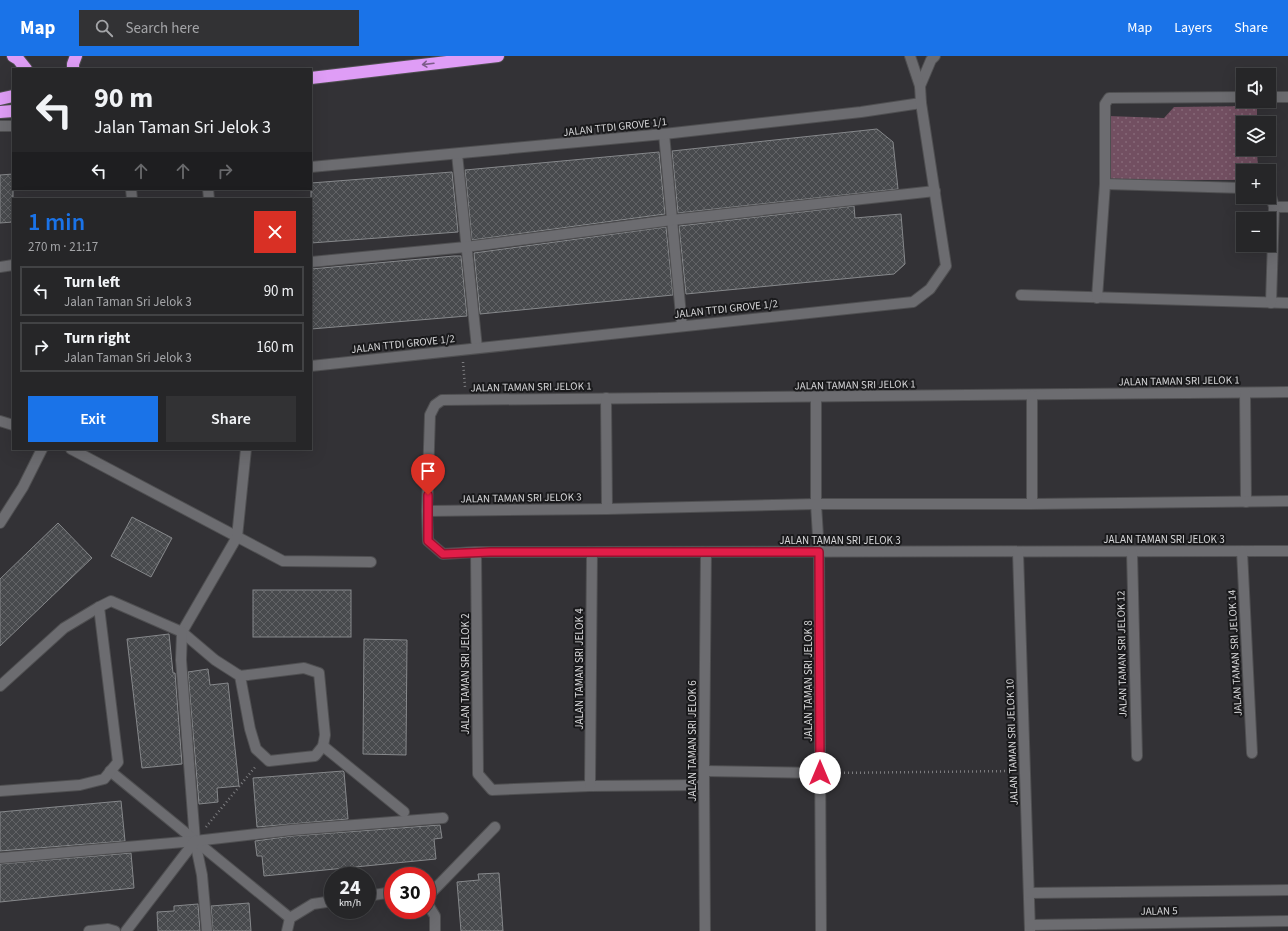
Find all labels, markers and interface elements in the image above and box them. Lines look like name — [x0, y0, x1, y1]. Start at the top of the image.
search box — [79, 10, 359, 46]
text: Map — [20, 15, 55, 42]
icon: search — [93, 17, 115, 39]
text: Search here — [125, 18, 199, 39]
text: Map — [1127, 18, 1152, 38]
text: Layers — [1174, 18, 1212, 38]
text: Share — [1234, 18, 1268, 38]
one-way arrow — [422, 60, 435, 68]
map controls — [1236, 68, 1276, 252]
button: sound — [1236, 68, 1276, 108]
text: 90 m — [94, 78, 153, 118]
icon: left — [28, 84, 80, 136]
street label: JALAN TTDI GROVE 1/1 — [562, 114, 668, 140]
text: Jalan Taman Sri Jelok 3 — [94, 115, 271, 140]
button: layers — [1236, 116, 1276, 156]
icon: left — [88, 160, 110, 182]
icon: ahead — [130, 160, 152, 182]
icon: ahead — [172, 160, 194, 182]
icon: right — [214, 160, 236, 182]
button: + — [1236, 164, 1276, 204]
text: 1 min — [28, 205, 85, 240]
button: close — [254, 211, 296, 253]
button: − — [1236, 212, 1276, 252]
text: 270 m · 21:17 — [28, 238, 98, 256]
text: Turn left — [64, 272, 120, 293]
icon: left — [30, 280, 52, 302]
text: 90 m — [264, 281, 294, 302]
text: Jalan Taman Sri Jelok 3 — [64, 293, 192, 311]
street label: JALAN TTDI GROVE 1/2 — [673, 296, 779, 322]
text: Turn right — [64, 328, 130, 349]
street label: JALAN TTDI GROVE 1/2 — [350, 331, 456, 357]
icon: right — [30, 336, 52, 358]
text: 160 m — [256, 337, 294, 358]
text: Jalan Taman Sri Jelok 3 — [64, 349, 192, 367]
street label: JALAN TAMAN SRI JELOK 1 — [1118, 372, 1240, 390]
street label: JALAN TAMAN SRI JELOK 1 — [794, 376, 916, 394]
street label: JALAN TAMAN SRI JELOK 1 — [470, 378, 592, 396]
button: Exit — [28, 396, 158, 442]
button: Share — [166, 396, 296, 442]
pin — [411, 454, 445, 495]
icon: arrive — [417, 460, 439, 482]
street label: JALAN TAMAN SRI JELOK 3 — [460, 489, 582, 507]
street label: JALAN TAMAN SRI JELOK 3 — [1103, 532, 1225, 547]
street label: JALAN TAMAN SRI JELOK 3 — [779, 533, 901, 548]
street label: JALAN TAMAN SRI JELOK 14 — [1224, 589, 1246, 717]
street label: JALAN TAMAN SRI JELOK 12 — [1113, 590, 1131, 718]
street label: JALAN TAMAN SRI JELOK 4 — [572, 608, 587, 730]
street label: JALAN TAMAN SRI JELOK 2 — [458, 613, 473, 735]
street label: JALAN TAMAN SRI JELOK 8 — [801, 620, 816, 742]
street label: JALAN TAMAN SRI JELOK 10 — [1002, 678, 1022, 806]
street label: JALAN TAMAN SRI JELOK 6 — [685, 680, 700, 802]
position arrow — [799, 752, 841, 794]
speed limit sign: 30 — [384, 867, 436, 919]
text: 24 — [339, 874, 361, 902]
text: km/h — [339, 896, 361, 910]
street label: JALAN 5 — [1140, 903, 1178, 919]

